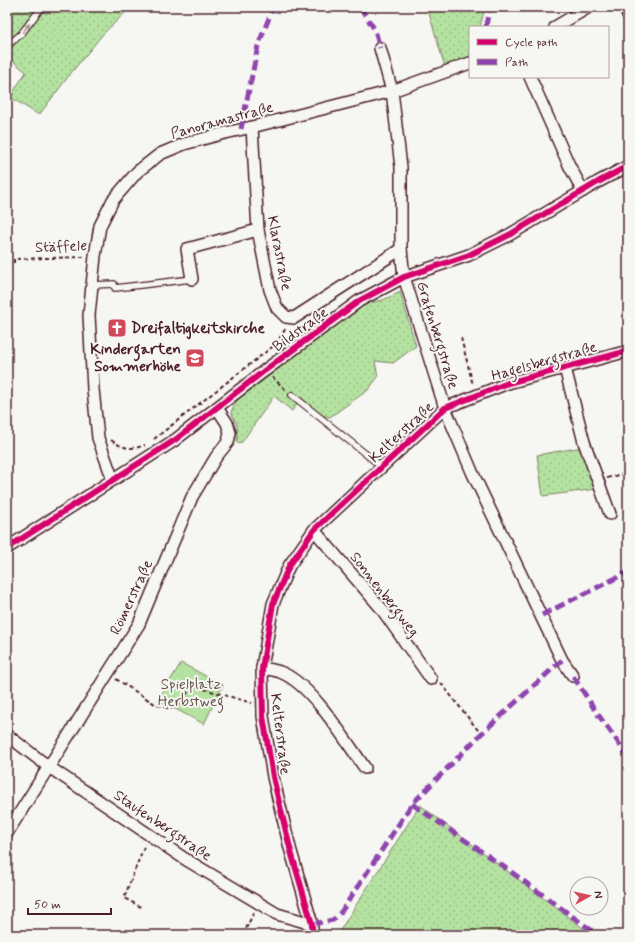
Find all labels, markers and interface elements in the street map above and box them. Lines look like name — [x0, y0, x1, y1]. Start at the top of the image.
one-way arrow — [22, 23, 30, 33]
legend — [469, 26, 609, 78]
text: Cycle path — [505, 35, 557, 51]
text: Path — [505, 55, 528, 71]
street label: Panoramastraße — [169, 98, 276, 144]
street label: Klarastraße — [262, 214, 296, 292]
street label: Stäffele — [35, 236, 88, 258]
street label: Grafenbergstraße — [410, 279, 463, 392]
street label: Bildstraße — [269, 303, 333, 357]
church icon: Dreifaltigkeitskirche — [106, 317, 128, 339]
place label: Dreifaltigkeitskirche — [131, 319, 265, 340]
street label: Hagelsbergstraße — [489, 337, 600, 388]
place label: Kindergarten Sommerhöhe — [90, 340, 182, 377]
school or university icon: Kindergarten Sommerhöhe — [184, 347, 206, 369]
street label: Kelterstraße — [365, 398, 438, 468]
street label: Sonnenbergweg — [344, 548, 424, 642]
street label: Römerstraße — [106, 557, 158, 638]
park label: Spielplatz Herbstweg — [158, 675, 224, 713]
street label: Kelterstraße — [265, 692, 295, 776]
street label: Staufenbergstraße — [109, 786, 216, 867]
north arrow — [569, 876, 609, 916]
scale bar — [28, 890, 111, 916]
text: N — [590, 890, 605, 899]
text: 50 m — [34, 897, 61, 913]

